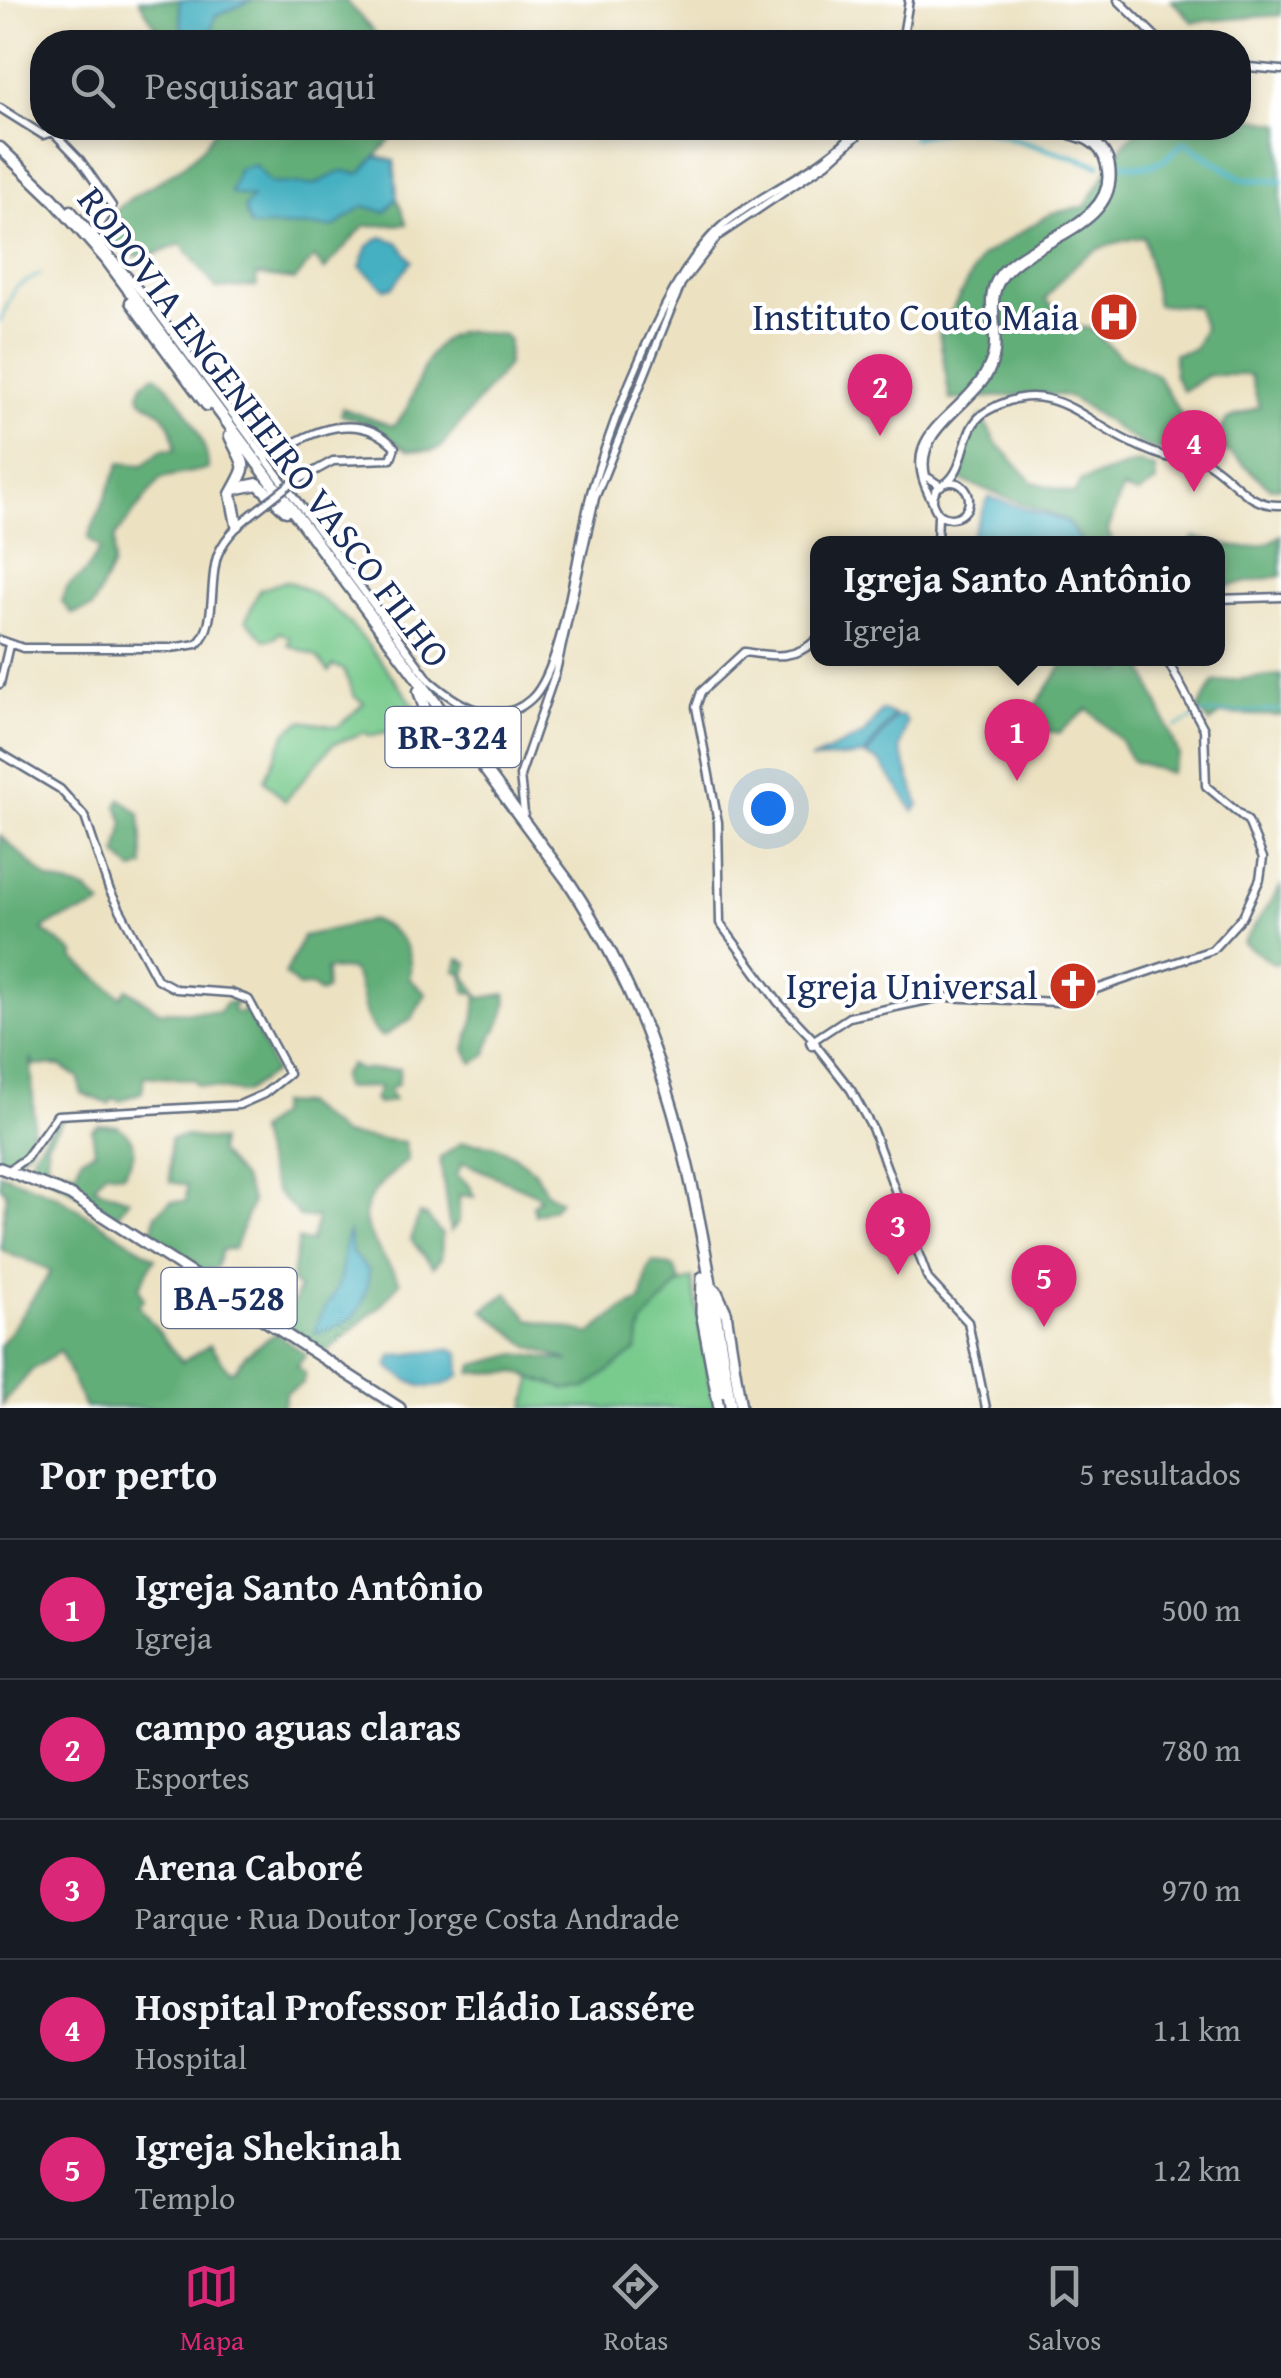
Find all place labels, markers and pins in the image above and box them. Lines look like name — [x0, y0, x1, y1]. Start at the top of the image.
place label: Instituto Couto Maia — [752, 288, 1079, 344]
hospital icon: Instituto Couto Maia — [1088, 291, 1140, 343]
pin: 2 — [848, 354, 912, 436]
pin: 4 — [1162, 410, 1226, 492]
pin: 1 — [984, 698, 1050, 781]
place label: Igreja Universal — [786, 957, 1038, 1013]
church icon: Igreja Universal — [1047, 960, 1099, 1012]
pin: 3 — [866, 1192, 930, 1275]
pin: 5 — [1012, 1244, 1076, 1327]

